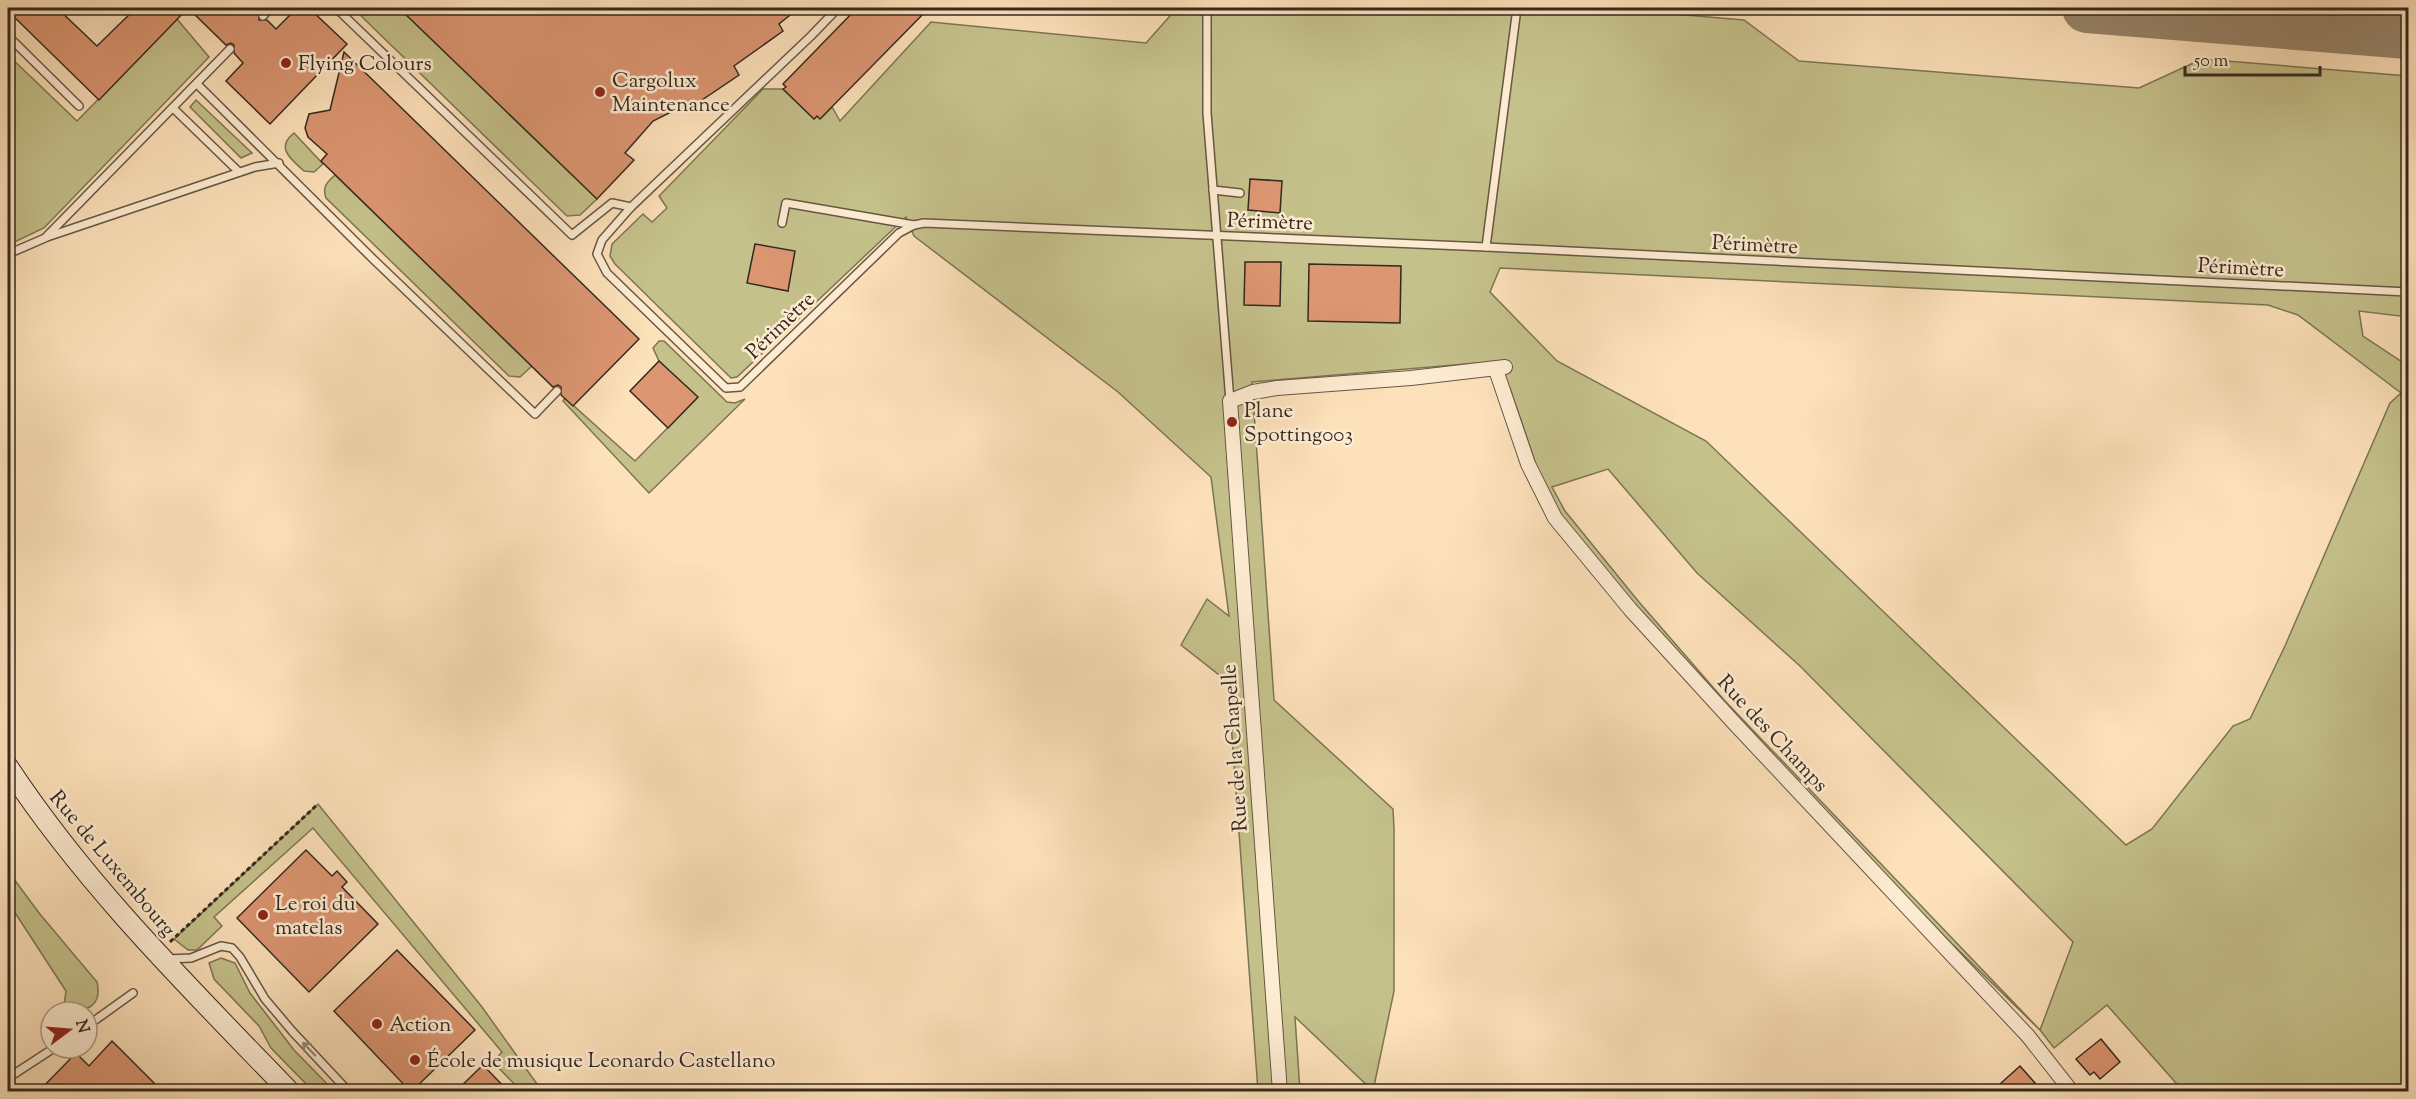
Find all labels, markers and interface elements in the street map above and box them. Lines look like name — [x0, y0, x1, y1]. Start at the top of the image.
scale bar — [2185, 39, 2320, 77]
text: 50 m — [2193, 49, 2229, 75]
place label: Flying Colours — [298, 50, 432, 80]
marker: Flying Colours — [279, 56, 293, 70]
place label: Cargolux Maintenance — [612, 67, 730, 121]
marker: Cargolux Maintenance — [593, 85, 607, 99]
street label: Périmètre — [1226, 207, 1314, 239]
street label: Périmètre — [1711, 229, 1799, 263]
street label: Périmètre — [2197, 252, 2285, 286]
street label: Périmètre — [740, 286, 823, 367]
place label: Plane Spotting003 — [1244, 397, 1353, 451]
marker: Plane Spotting003 — [1225, 415, 1239, 429]
street label: Rue de la Chapelle — [1215, 663, 1257, 833]
street label: Rue des Champs — [1709, 669, 1834, 800]
street label: Rue de Luxembourg — [41, 785, 182, 944]
place label: Le roi du matelas — [275, 890, 355, 944]
marker: Le roi du matelas — [256, 908, 270, 922]
north arrow — [39, 1000, 99, 1060]
place label: Action — [389, 1011, 451, 1041]
text: N — [68, 1017, 94, 1036]
marker: Action — [370, 1017, 384, 1031]
one-way arrow — [302, 1042, 316, 1057]
place label: École de musique Leonardo Castellano — [427, 1047, 775, 1077]
marker: École de musique Leonardo Castellano — [408, 1053, 422, 1067]

